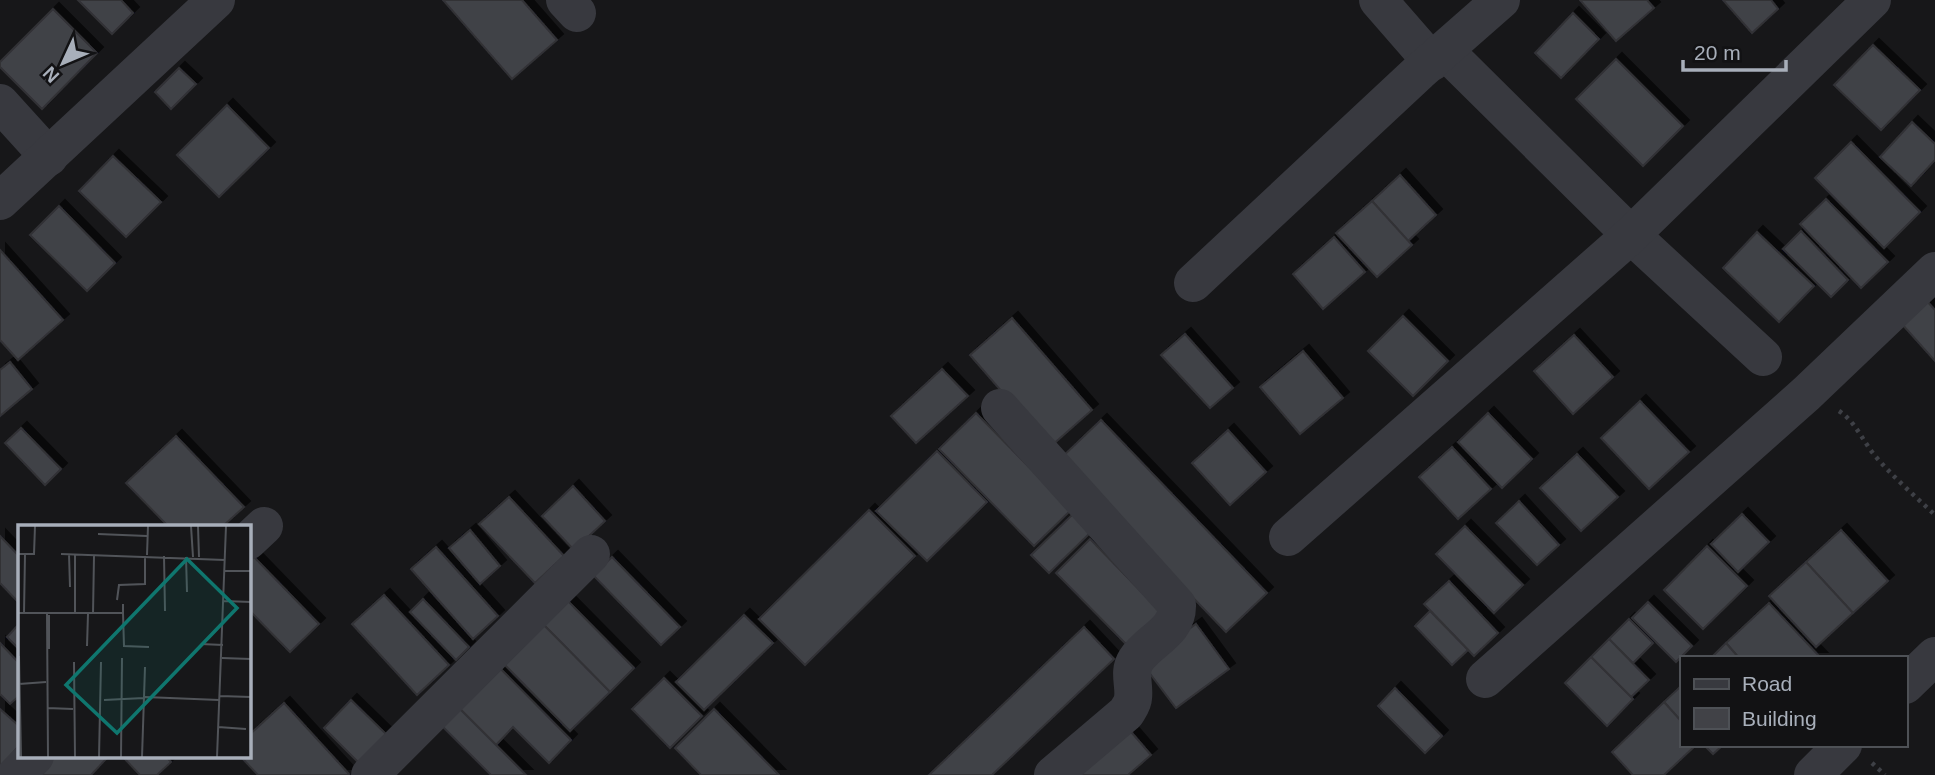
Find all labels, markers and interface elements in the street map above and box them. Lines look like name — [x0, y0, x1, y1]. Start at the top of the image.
north arrow — [28, 28, 98, 98]
scale bar — [1683, 28, 1786, 72]
text: 20 m — [1694, 41, 1741, 64]
text: N — [39, 62, 63, 87]
inset map — [18, 525, 250, 758]
legend — [1680, 656, 1907, 747]
text: Road — [1742, 672, 1792, 695]
text: Building — [1742, 707, 1817, 730]

